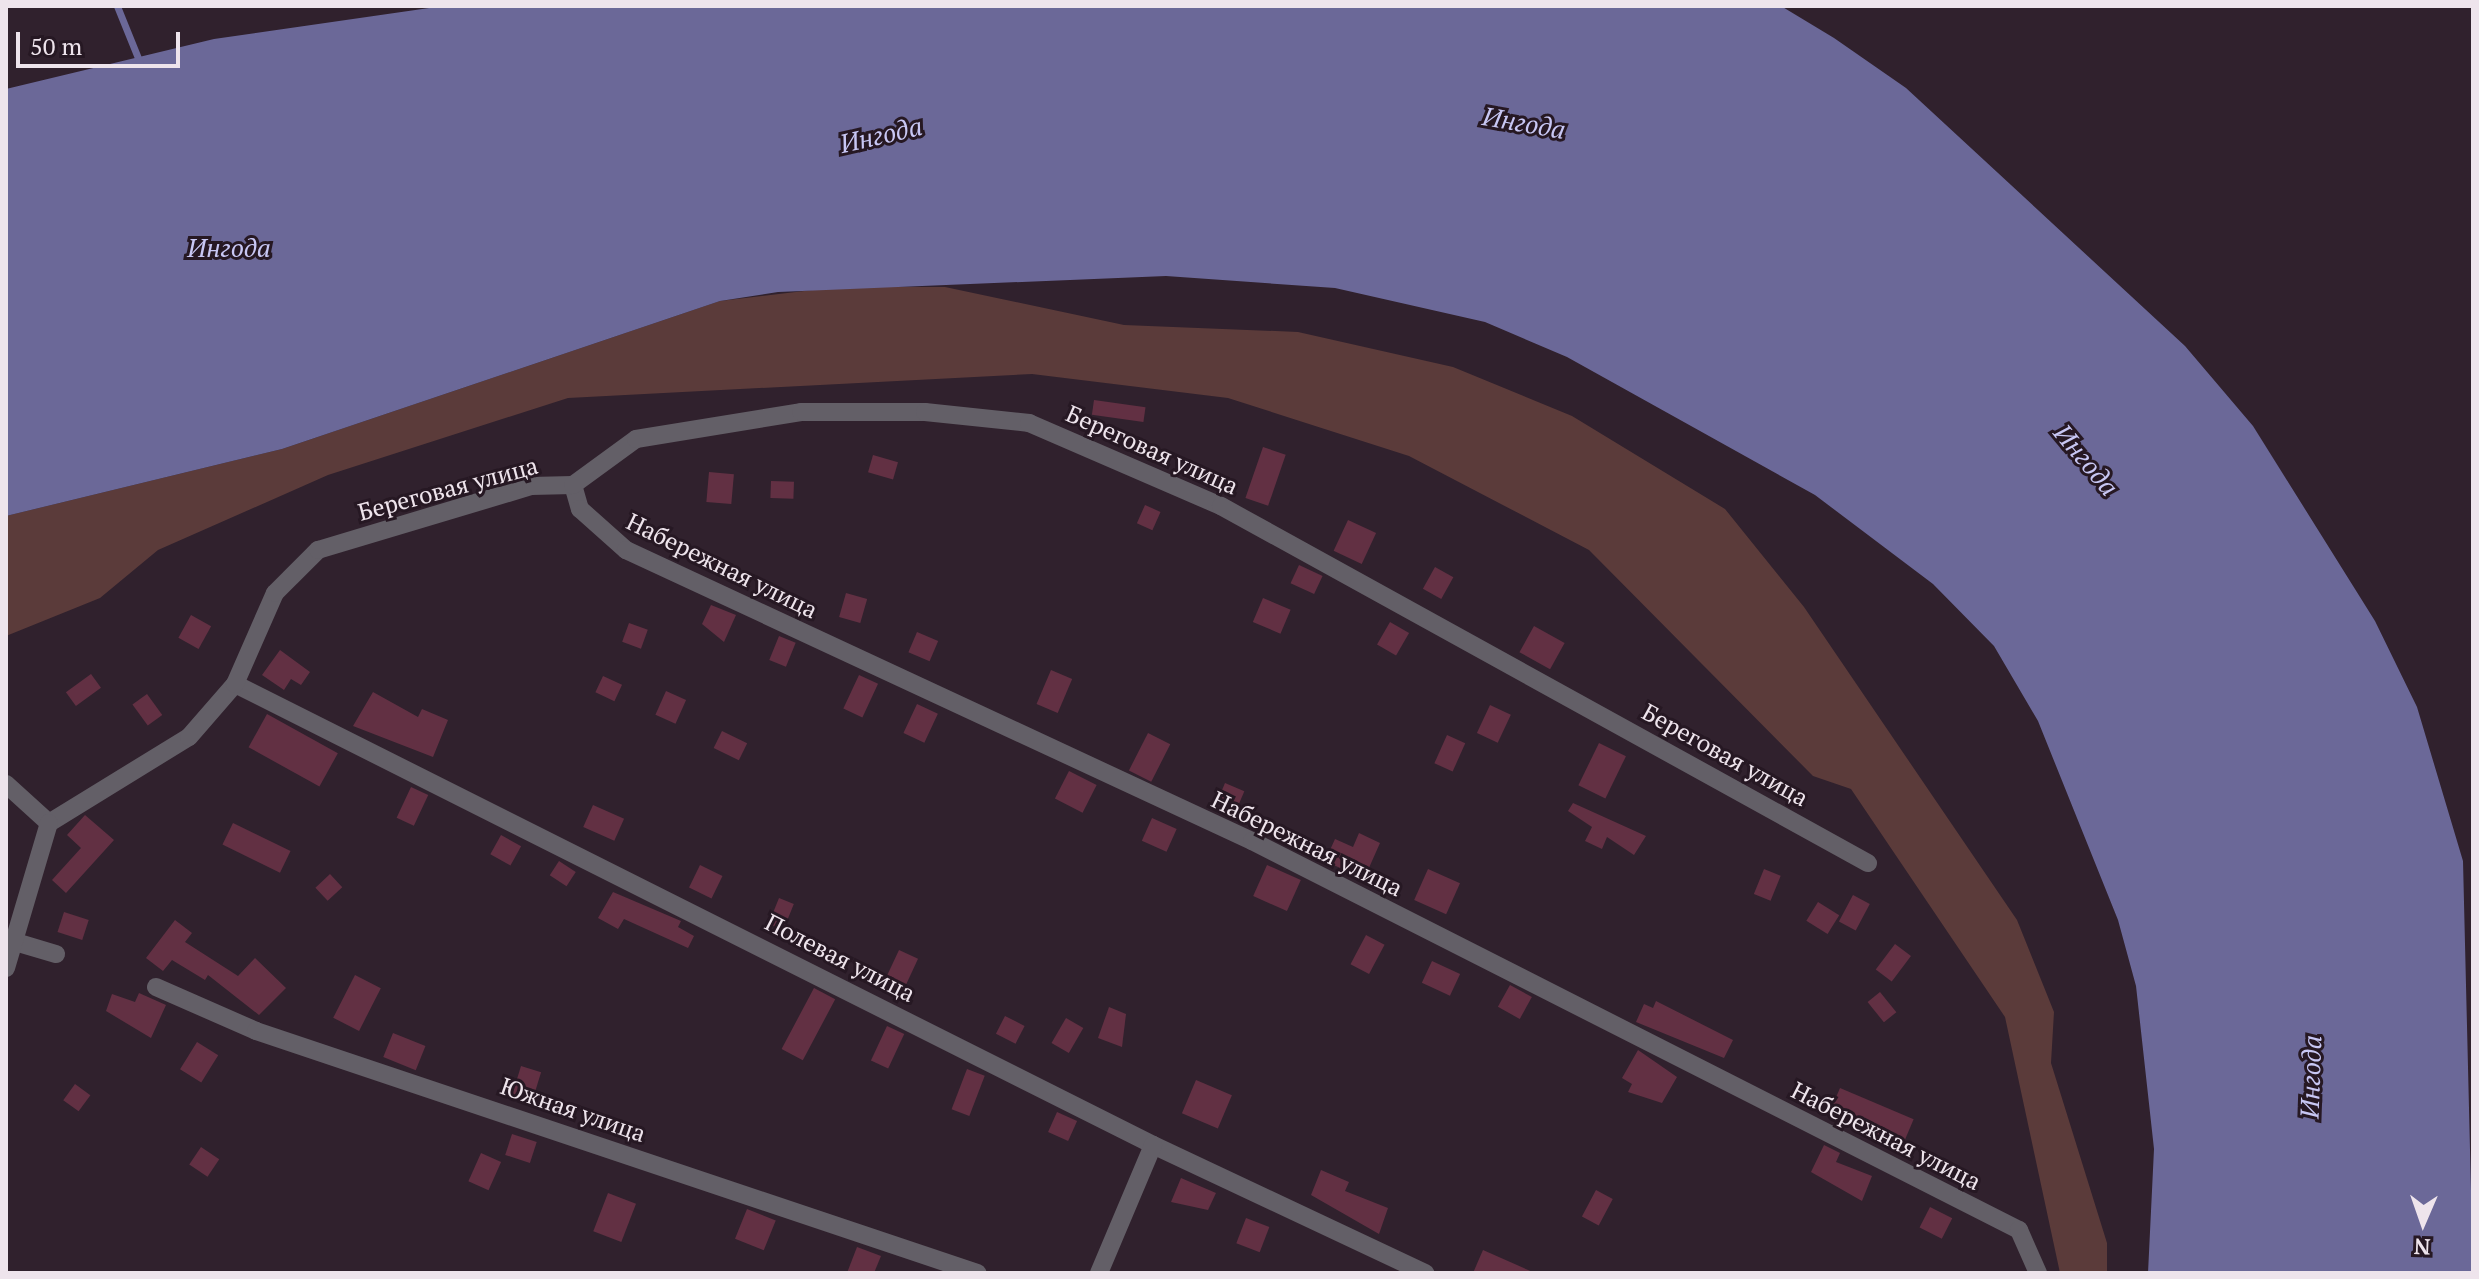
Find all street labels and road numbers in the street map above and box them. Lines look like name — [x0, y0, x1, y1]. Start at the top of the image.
street label: Береговая улица — [1062, 399, 1242, 501]
street label: Береговая улица — [355, 451, 541, 527]
street label: Набережная улица — [622, 507, 822, 625]
street label: Береговая улица — [1637, 698, 1813, 812]
street label: Набережная улица — [1207, 785, 1407, 903]
street label: Полевая улица — [760, 908, 920, 1008]
street label: Южная улица — [497, 1072, 649, 1148]
street label: Набережная улица — [1786, 1076, 1986, 1196]

